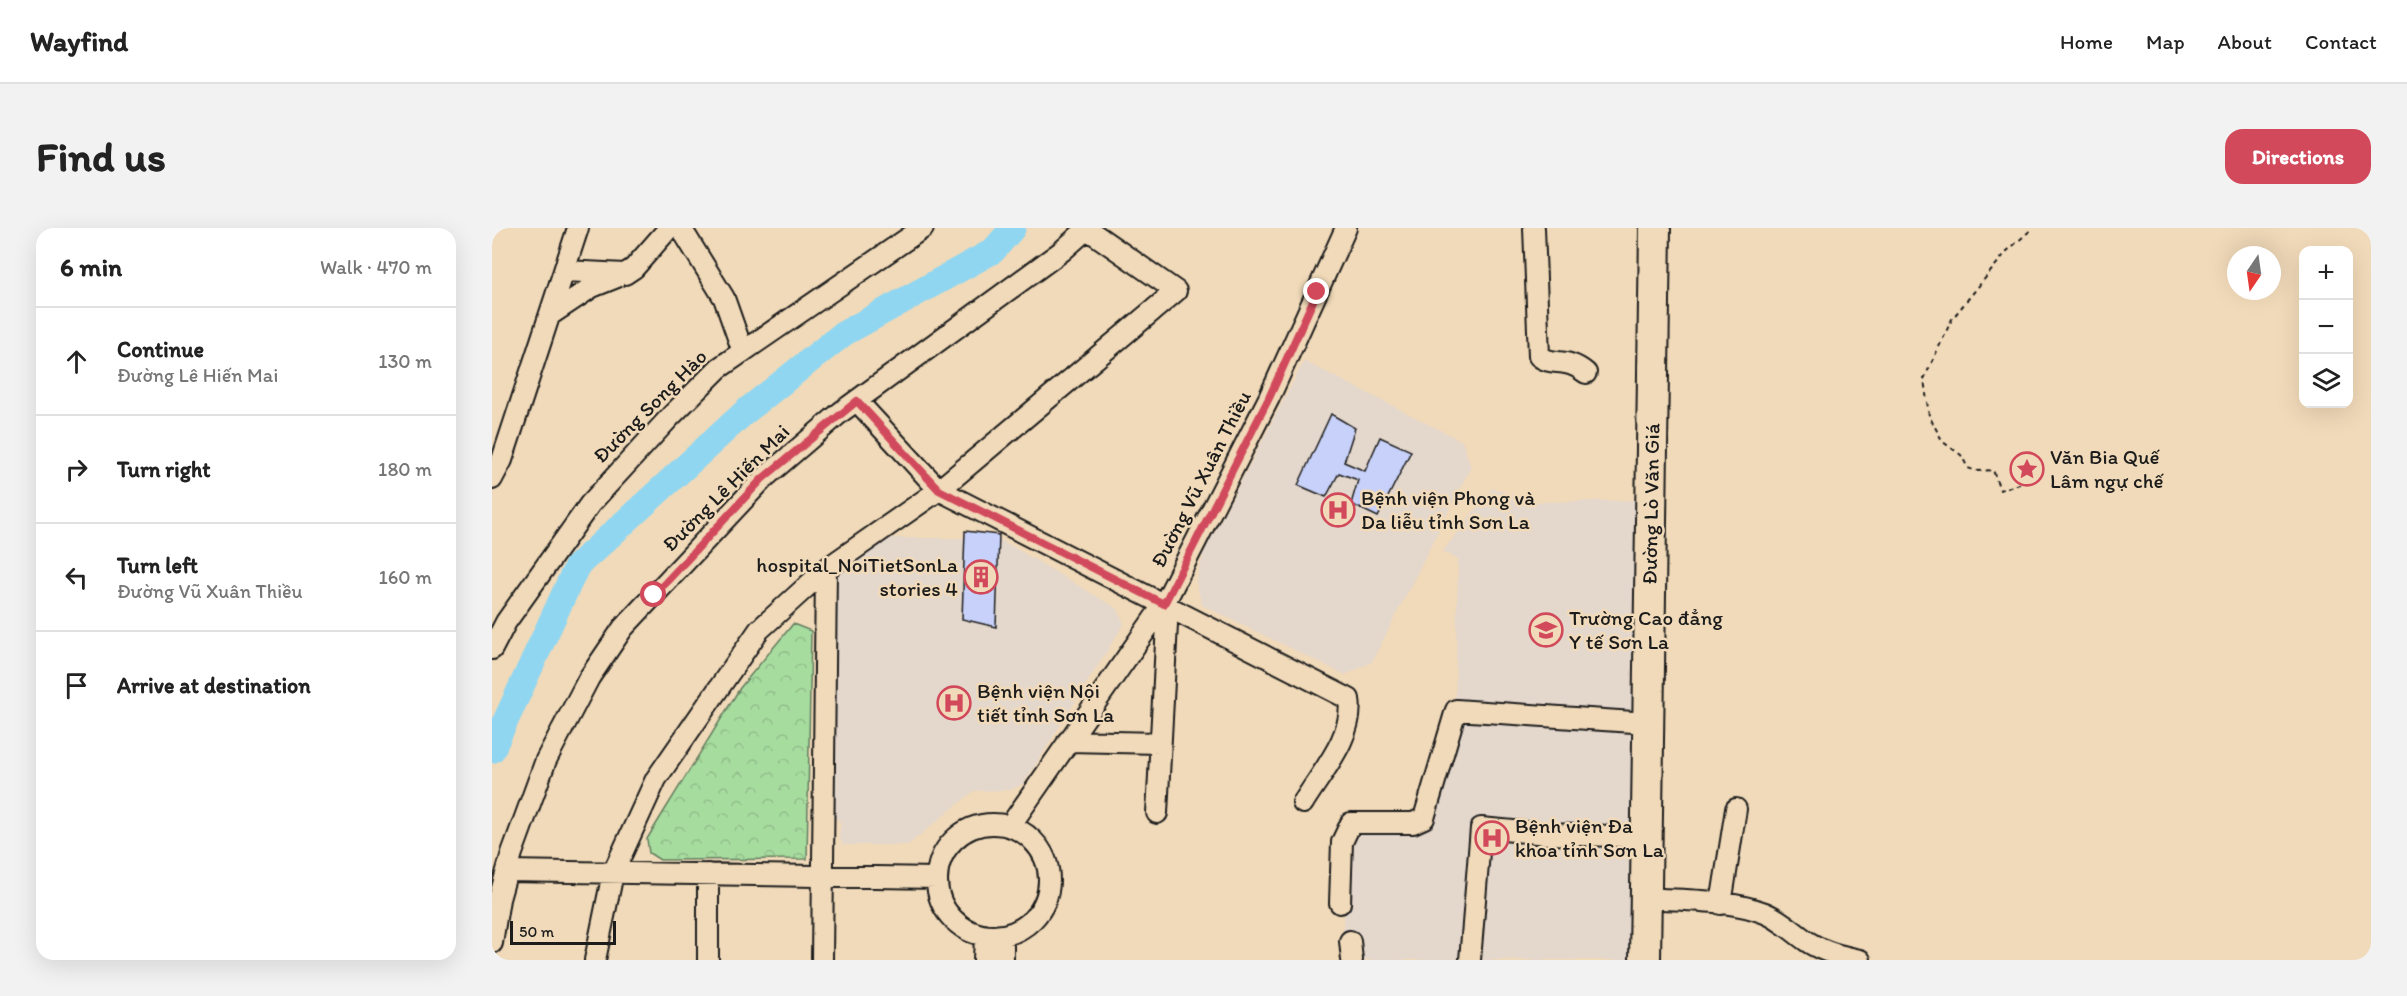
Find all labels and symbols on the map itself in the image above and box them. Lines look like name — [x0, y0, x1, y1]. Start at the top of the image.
north arrow — [2227, 246, 2281, 300]
route end — [1303, 278, 1329, 304]
street label: Đường Song Hào — [587, 343, 712, 468]
street label: Đường Vũ Xuân Thiều — [1145, 386, 1256, 571]
street label: Đường Lê Hiến Mai — [657, 419, 794, 556]
street label: Đường Lò Văn Giá — [1637, 423, 1664, 585]
place label: Văn Bia Quế Lâm ngự chế — [2050, 444, 2165, 493]
place icon: Văn Bia Quế Lâm ngự chế — [2009, 451, 2045, 487]
place label: Bệnh viện Phong và Da liễu tỉnh Sơn La — [1361, 485, 1535, 534]
hospital icon: Bệnh viện Phong và Da liễu tỉnh Sơn La — [1320, 492, 1356, 528]
place label: hospital_NoiTietSonLa stories 4 — [756, 552, 958, 601]
building icon: hospital_NoiTietSonLa stories 4 — [963, 559, 999, 595]
route start — [640, 581, 666, 607]
place label: Trường Cao đẳng Y tế Sơn La — [1569, 605, 1723, 654]
school or university icon: Trường Cao đẳng Y tế Sơn La — [1528, 612, 1564, 648]
place label: Bệnh viện Nội tiết tỉnh Sơn La — [977, 678, 1114, 727]
hospital icon: Bệnh viện Nội tiết tỉnh Sơn La — [936, 685, 972, 721]
place label: Bệnh viện Đa khoa tỉnh Sơn La — [1515, 813, 1664, 862]
hospital icon: Bệnh viện Đa khoa tỉnh Sơn La — [1474, 820, 1510, 856]
scale bar — [510, 918, 616, 946]

